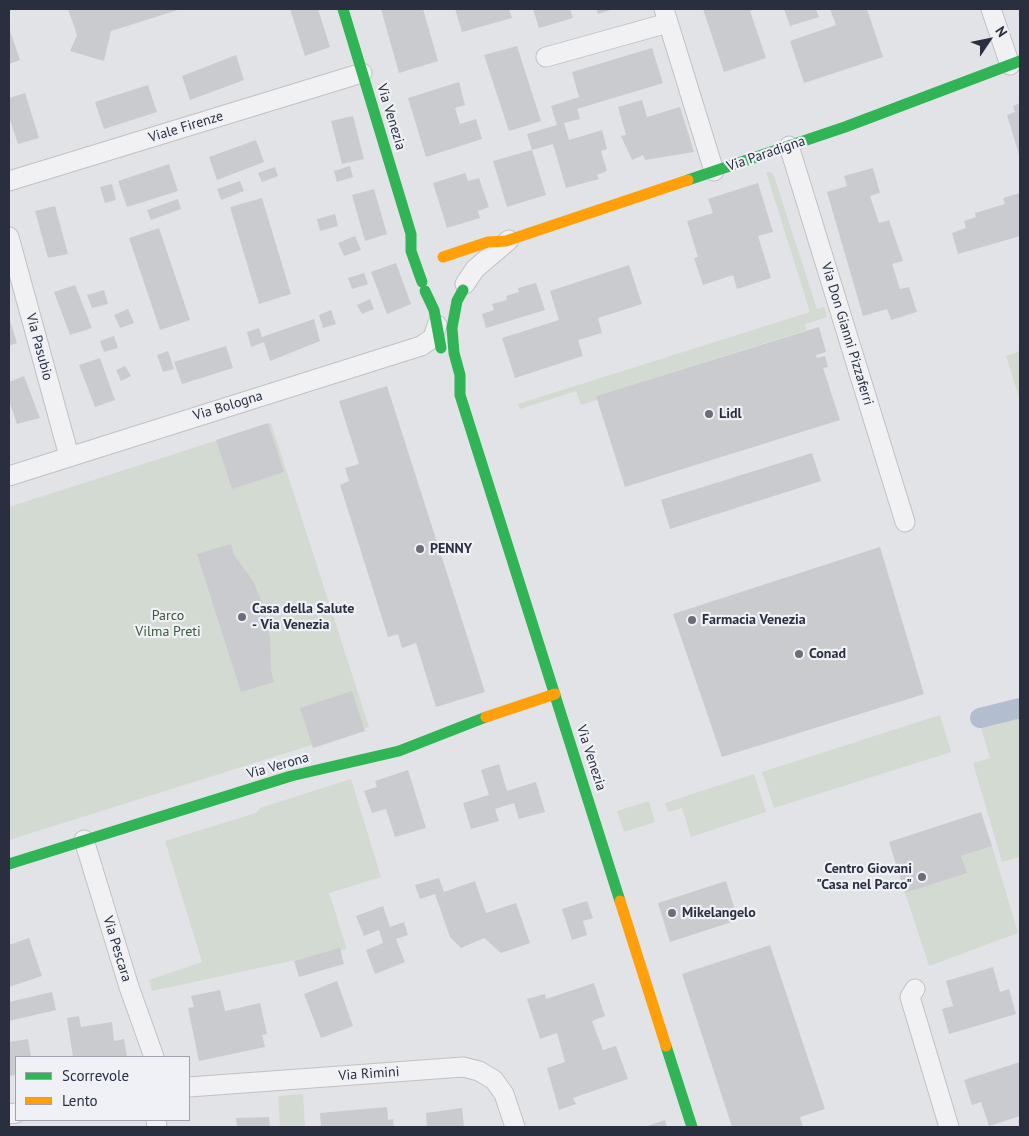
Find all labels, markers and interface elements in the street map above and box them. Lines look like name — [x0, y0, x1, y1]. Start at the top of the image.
north arrow — [964, 15, 1014, 65]
text: N — [991, 23, 1011, 40]
street label: Via Venezia — [373, 82, 409, 152]
street label: Viale Firenze — [147, 108, 225, 146]
street label: Via Paradigna — [725, 133, 807, 175]
street label: Via Don Gianni Pizzaferri — [817, 261, 877, 407]
street label: Via Pasubio — [22, 312, 56, 382]
street label: Via Bologna — [191, 387, 265, 425]
place label: Lidl — [719, 406, 742, 422]
marker: Lidl — [703, 408, 715, 420]
place label: PENNY — [430, 541, 472, 557]
marker: PENNY — [414, 543, 426, 555]
place label: Casa della Salute - Via Venezia — [252, 601, 354, 634]
park label: Parco Vilma Preti — [135, 608, 201, 640]
marker: Casa della Salute - Via Venezia — [236, 611, 248, 623]
place label: Farmacia Venezia — [702, 612, 806, 628]
marker: Farmacia Venezia — [686, 614, 698, 626]
place label: Conad — [809, 646, 846, 662]
marker: Conad — [793, 648, 805, 660]
street label: Via Venezia — [572, 723, 610, 793]
street label: Via Verona — [245, 749, 311, 783]
place label: Centro Giovani "Casa nel Parco" — [816, 861, 912, 894]
marker: Centro Giovani "Casa nel Parco" — [916, 871, 928, 883]
place label: Mikelangelo — [682, 905, 756, 921]
marker: Mikelangelo — [666, 907, 678, 919]
street label: Via Pescara — [99, 914, 135, 984]
legend — [15, 1056, 190, 1121]
street label: Via Rimini — [338, 1063, 400, 1085]
text: Scorrevole — [62, 1066, 129, 1085]
text: Lento — [62, 1091, 98, 1110]

